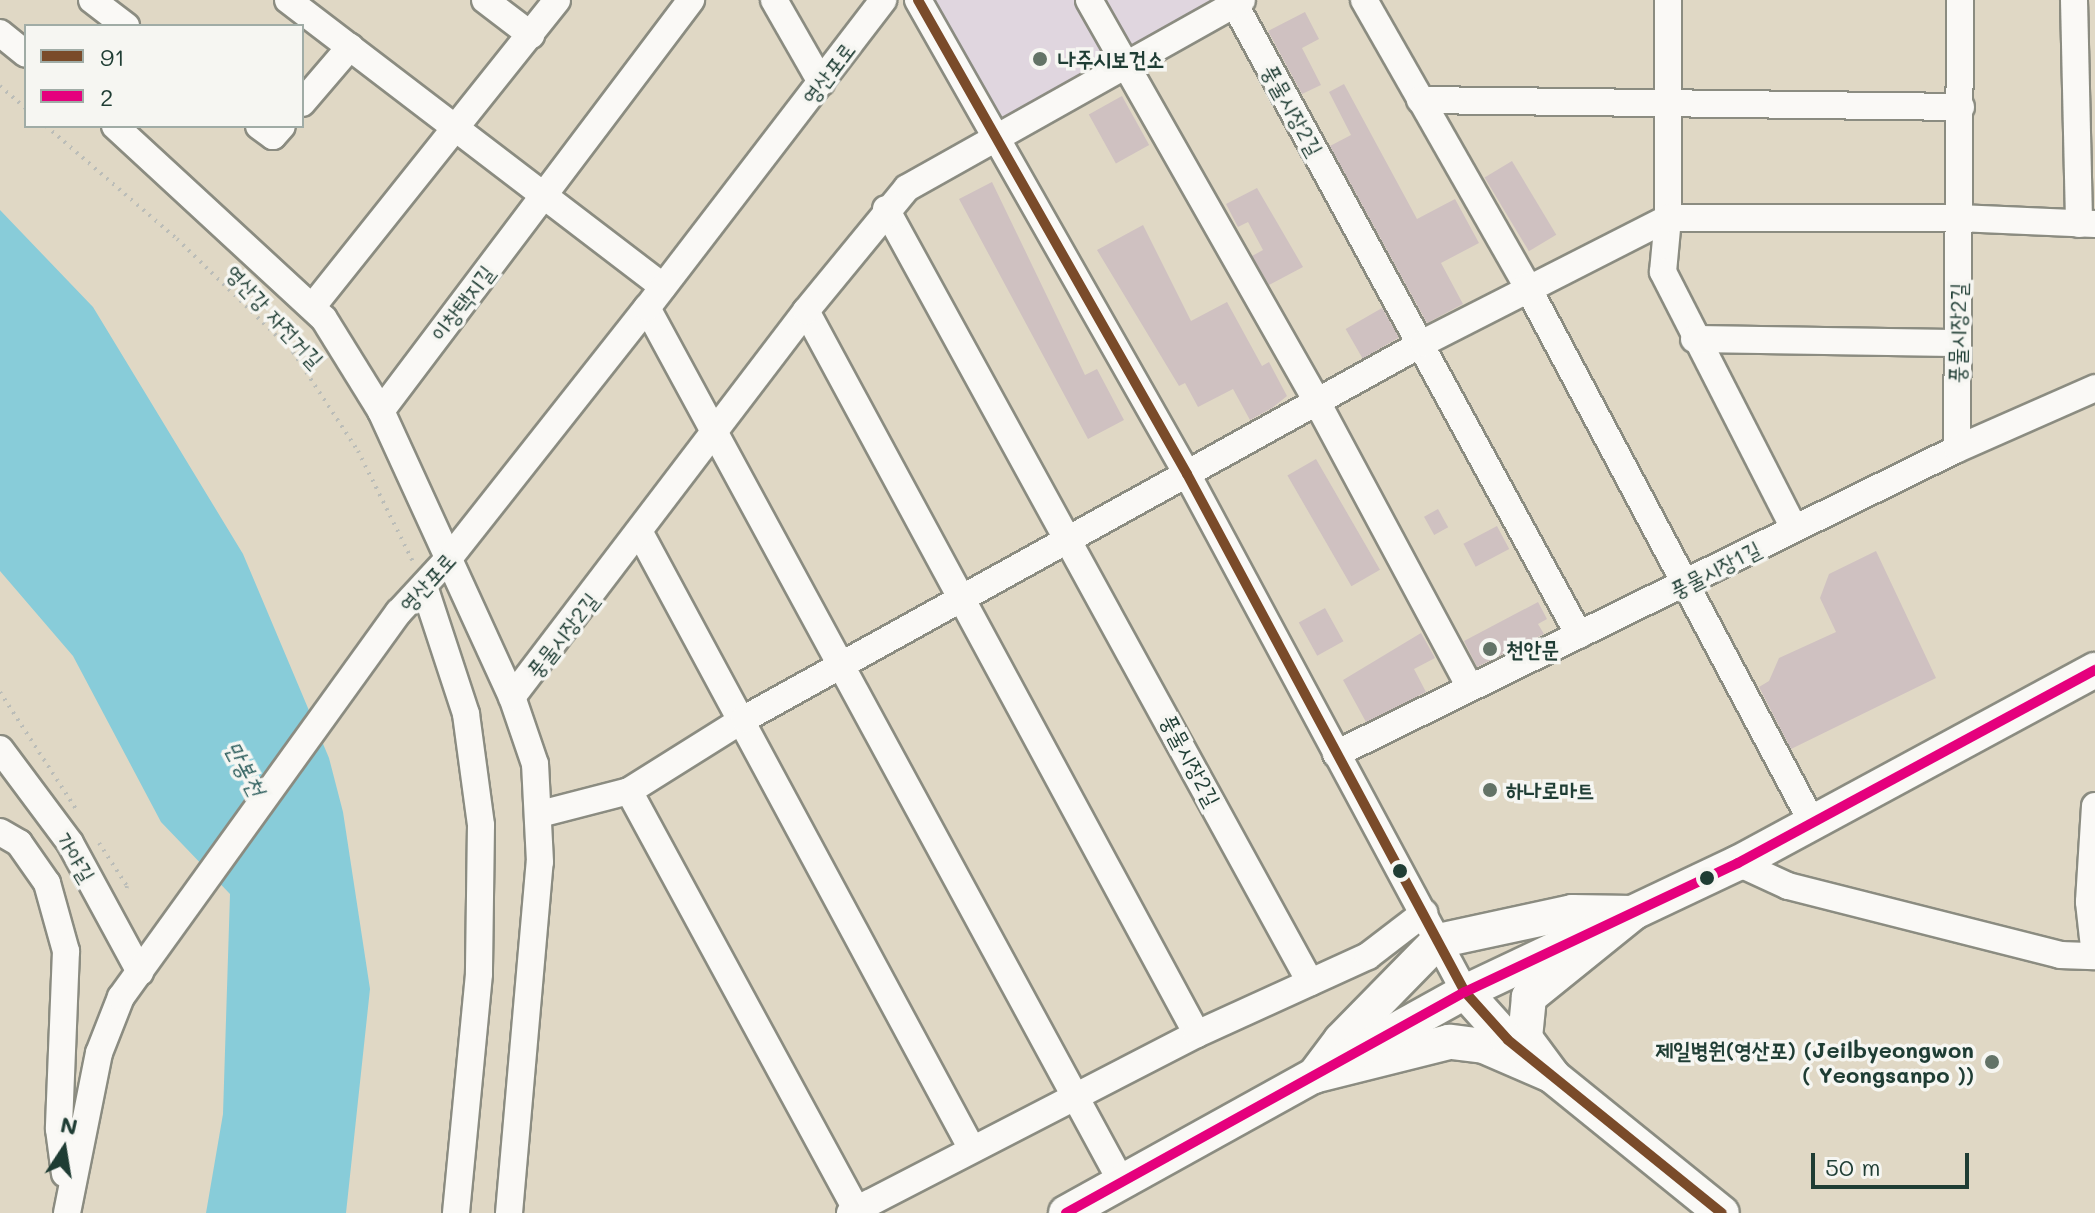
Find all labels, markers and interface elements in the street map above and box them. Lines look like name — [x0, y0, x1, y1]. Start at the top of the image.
legend — [24, 24, 304, 128]
street label: 영산포로 — [796, 37, 860, 109]
text: 91 — [100, 41, 125, 72]
place label: 나주시보건소 — [1058, 46, 1164, 72]
marker: 나주시보건소 — [1029, 48, 1051, 70]
street label: 풍물시장2길 — [1257, 60, 1329, 160]
text: 2 — [100, 81, 113, 112]
street label: 영산강 자전거길 — [221, 259, 329, 373]
street label: 이창택지길 — [425, 260, 499, 346]
street label: 풍물시장2길 — [1943, 282, 1971, 384]
street label: 풍물시장1길 — [1665, 535, 1765, 603]
street label: 영산포로 — [393, 547, 461, 617]
street label: 풍물시장2길 — [521, 587, 603, 683]
place label: 천안문 — [1506, 636, 1559, 662]
marker: 천안문 — [1481, 640, 1499, 658]
street label: 풍물시장2길 — [1156, 709, 1226, 811]
water label: 만봉천 — [220, 736, 272, 800]
place label: 하나로마트 — [1506, 777, 1595, 803]
marker: 하나로마트 — [1481, 781, 1499, 799]
street label: 가야길 — [51, 827, 101, 887]
unlabelled marker — [1392, 863, 1408, 879]
unlabelled marker — [1699, 870, 1715, 886]
place label: 제일병원(영산포) (Jeilbyeongwon ( Yeongsanpo )) — [1655, 1036, 1974, 1088]
marker: 제일병원(영산포) (Jeilbyeongwon ( Yeongsanpo )) — [1981, 1051, 2003, 1073]
north arrow — [24, 1109, 104, 1189]
text: N — [58, 1109, 80, 1141]
scale bar — [1815, 1137, 1973, 1187]
text: 50 m — [1825, 1151, 1881, 1182]

